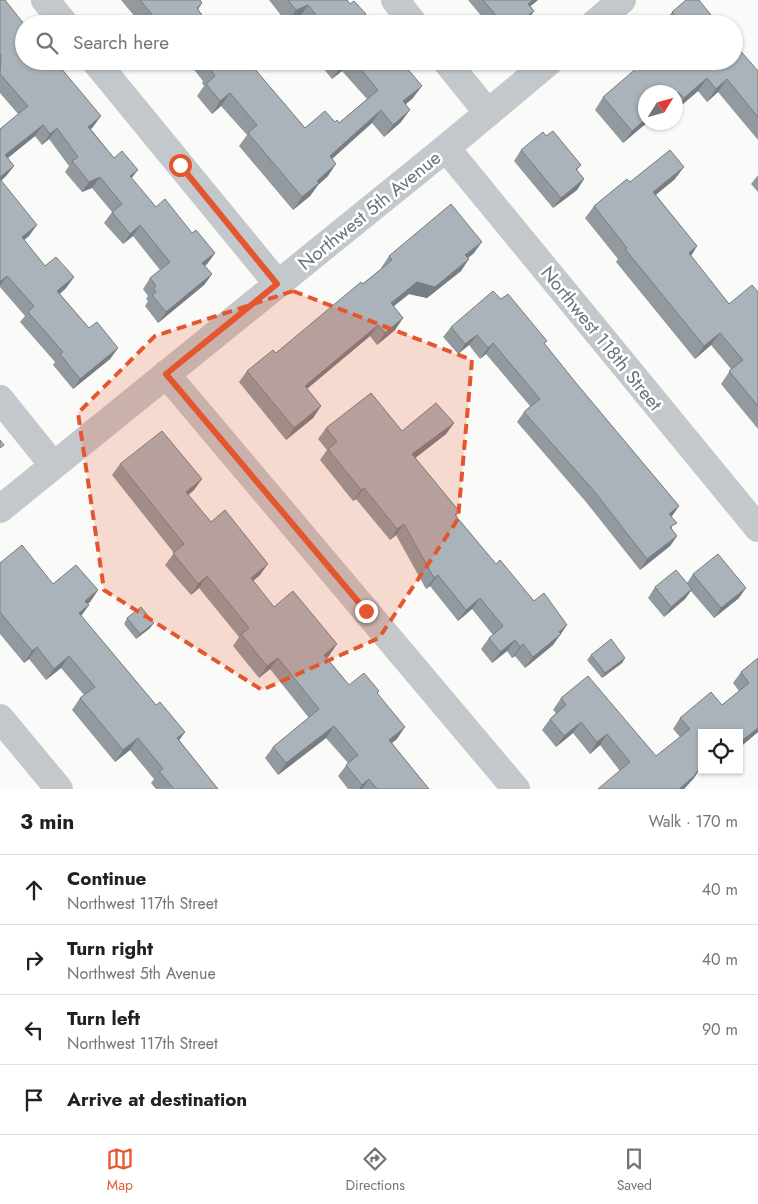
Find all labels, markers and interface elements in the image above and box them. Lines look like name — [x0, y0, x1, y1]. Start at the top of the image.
search box — [15, 15, 743, 70]
icon: search — [33, 29, 61, 57]
text: Search here — [73, 29, 169, 56]
north arrow — [638, 85, 683, 130]
street label: Northwest 5th Avenue — [292, 144, 447, 276]
route start — [169, 154, 192, 177]
street label: Northwest 118th Street — [535, 260, 669, 417]
route end — [355, 600, 378, 623]
map controls — [698, 729, 743, 774]
button: locate — [698, 729, 743, 774]
text: 3 min — [20, 807, 74, 837]
text: Walk · 170 m — [648, 810, 738, 833]
text: Continue — [67, 865, 146, 892]
icon: ahead — [20, 876, 48, 904]
text: 40 m — [702, 878, 738, 901]
text: Northwest 117th Street — [67, 892, 218, 915]
text: Turn right — [67, 935, 153, 962]
icon: right — [20, 946, 48, 974]
text: 40 m — [702, 948, 738, 971]
text: Northwest 5th Avenue — [67, 962, 216, 985]
text: Turn left — [67, 1005, 140, 1032]
icon: left — [20, 1016, 48, 1044]
text: 90 m — [702, 1018, 738, 1041]
text: Northwest 117th Street — [67, 1032, 218, 1055]
icon: arrive — [20, 1086, 48, 1114]
text: Arrive at destination — [67, 1086, 247, 1113]
tab: Map — [106, 1145, 134, 1195]
tab: Directions — [346, 1145, 405, 1195]
tab: Saved — [617, 1145, 652, 1195]

